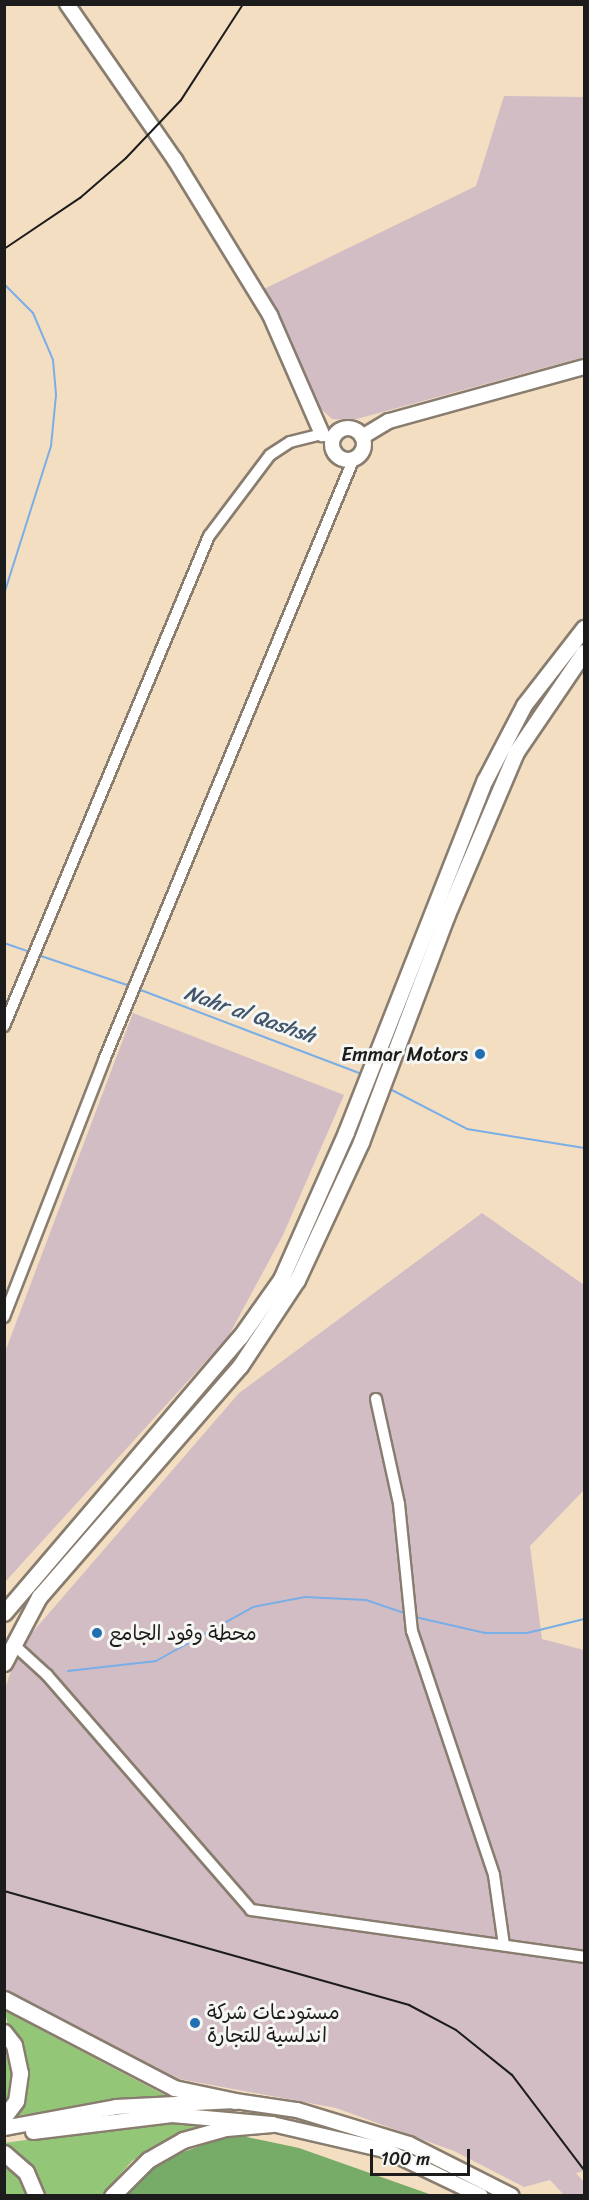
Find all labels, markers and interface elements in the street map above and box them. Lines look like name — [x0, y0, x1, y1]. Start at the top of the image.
water label: Nahr al Qashsh — [181, 980, 319, 1048]
place label: Emmar Motors — [341, 1042, 468, 1066]
marker: Emmar Motors — [473, 1047, 487, 1061]
place label: محطة وقود الجامع — [109, 1621, 257, 1645]
marker: محطة وقود الجامع — [90, 1626, 104, 1640]
place label: مستودعات شركة اندلسية للتجارة — [207, 2000, 340, 2047]
marker: مستودعات شركة اندلسية للتجارة — [188, 2016, 202, 2030]
scale bar — [373, 2137, 474, 2175]
text: 100 m — [381, 2143, 430, 2175]

